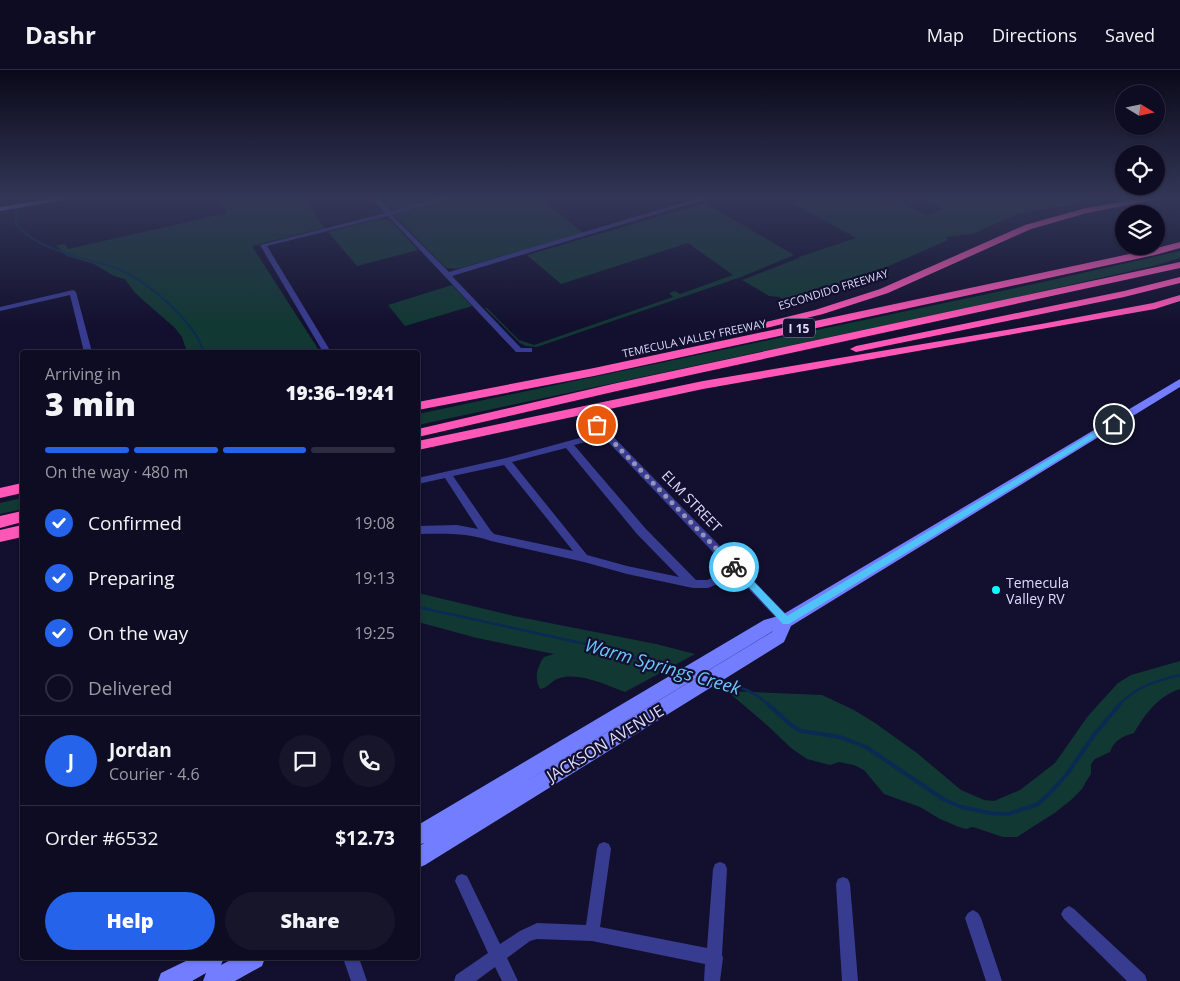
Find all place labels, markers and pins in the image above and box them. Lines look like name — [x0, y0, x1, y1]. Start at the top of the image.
pin — [1093, 403, 1135, 445]
pin — [576, 404, 618, 446]
place label: Temecula Valley RV — [1006, 573, 1069, 608]
marker: Temecula Valley RV — [990, 584, 1002, 596]

